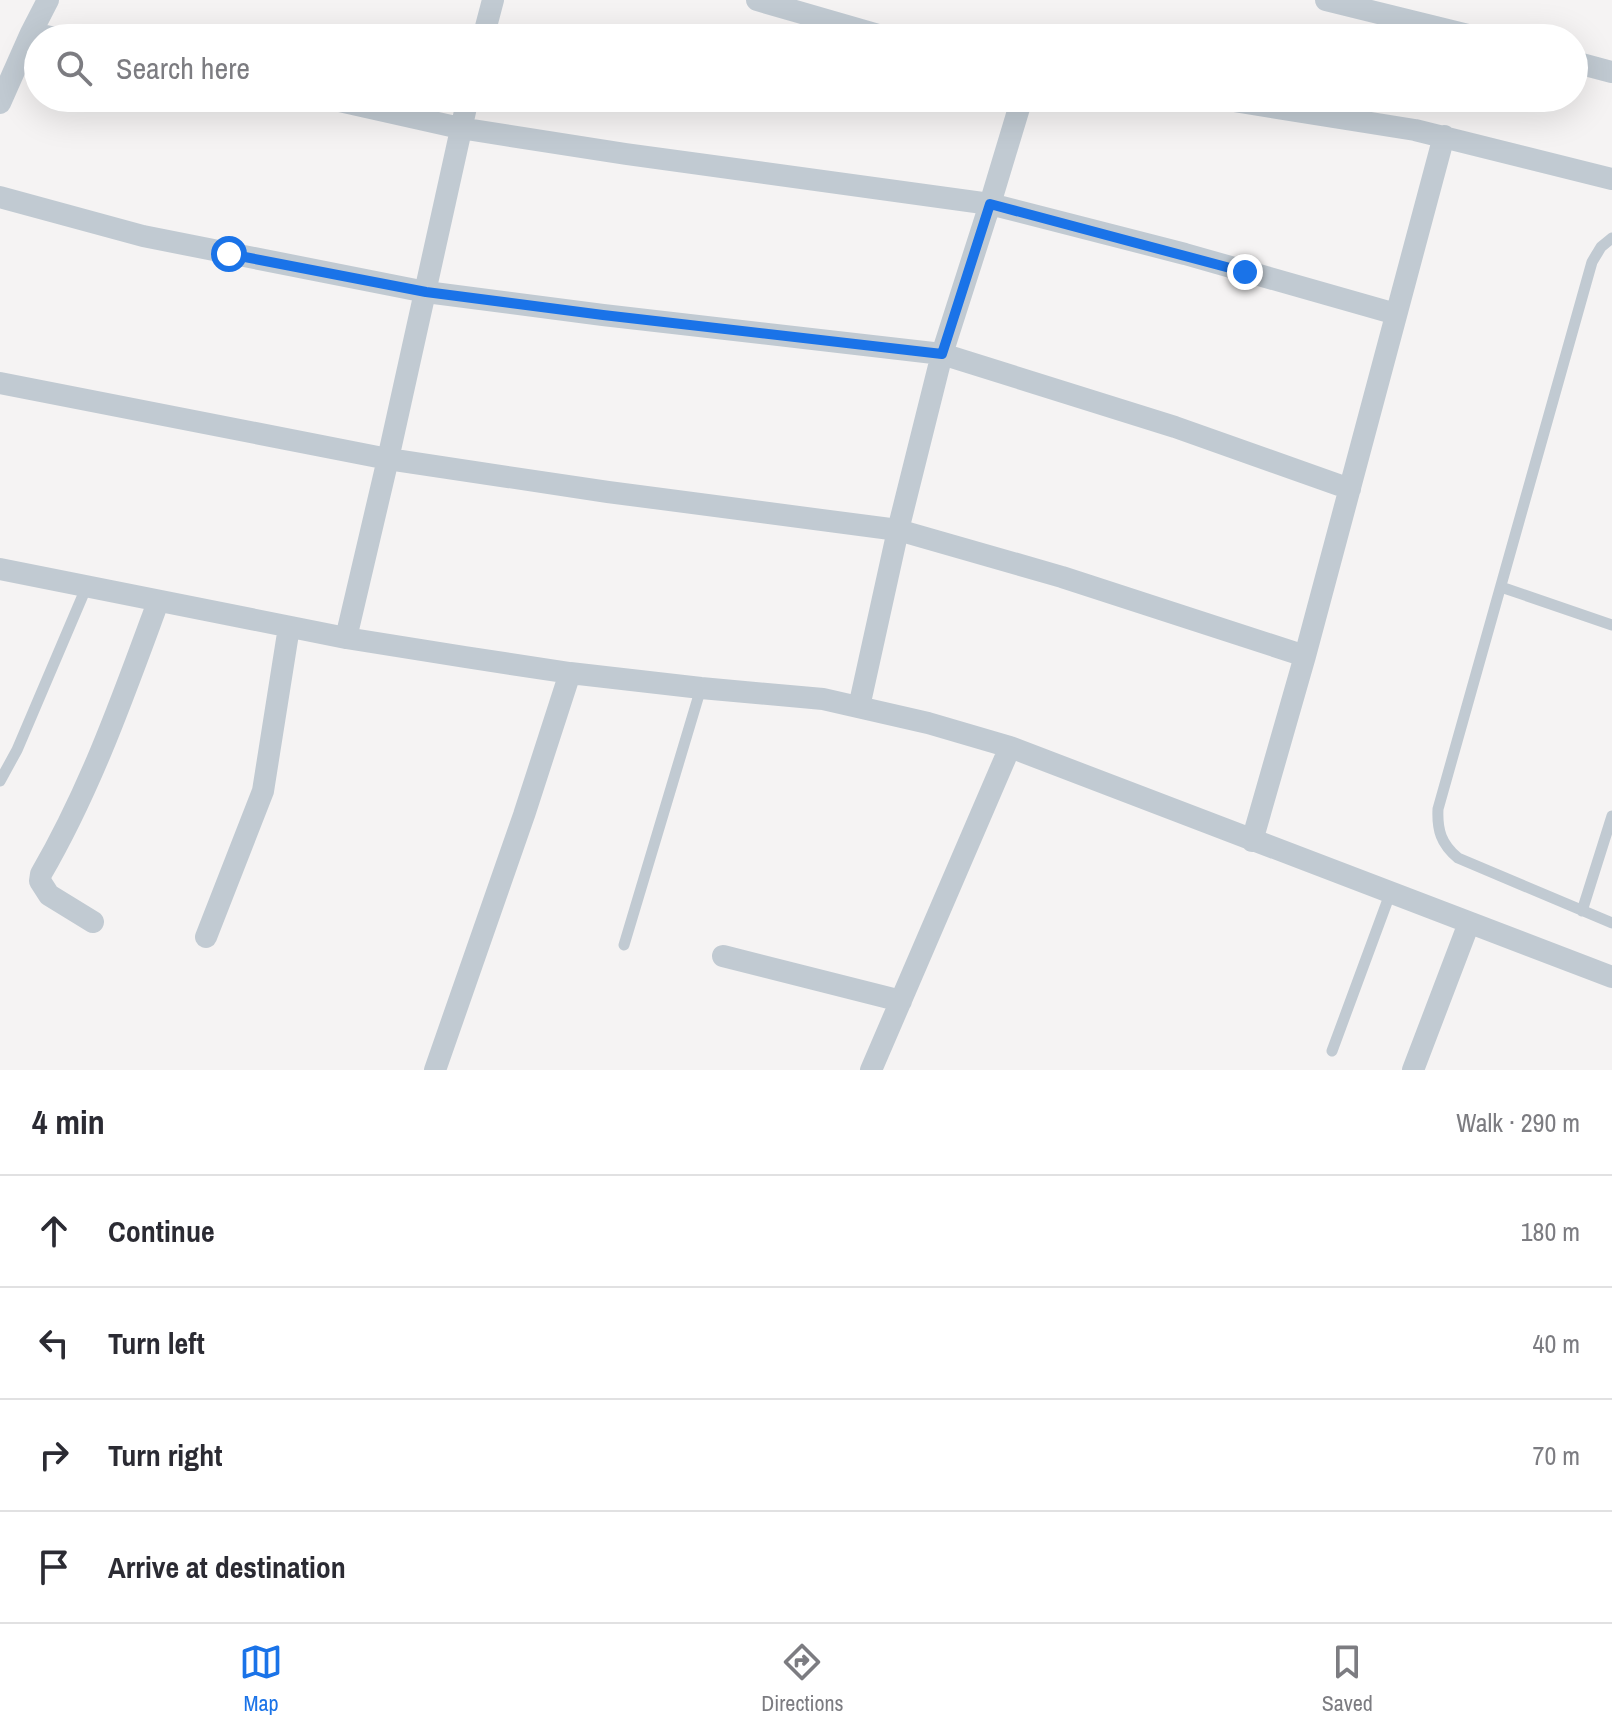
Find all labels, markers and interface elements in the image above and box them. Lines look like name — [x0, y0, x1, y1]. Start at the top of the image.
search box — [24, 24, 1588, 112]
icon: search — [52, 46, 96, 90]
text: Search here — [116, 48, 250, 88]
route start — [211, 236, 247, 272]
route end — [1227, 254, 1263, 290]
text: 4 min — [32, 1099, 105, 1145]
text: Walk · 290 m — [1456, 1105, 1580, 1140]
icon: ahead — [32, 1209, 76, 1253]
text: Continue — [108, 1211, 215, 1251]
text: 180 m — [1521, 1214, 1580, 1249]
icon: left — [32, 1321, 76, 1365]
text: Turn left — [108, 1323, 205, 1363]
text: 40 m — [1533, 1326, 1580, 1361]
icon: right — [32, 1433, 76, 1477]
text: Turn right — [108, 1435, 222, 1475]
text: 70 m — [1533, 1438, 1580, 1473]
icon: arrive — [32, 1545, 76, 1589]
text: Arrive at destination — [108, 1547, 346, 1587]
tab: Map — [239, 1640, 283, 1718]
tab: Directions — [761, 1640, 844, 1718]
tab: Saved — [1322, 1640, 1373, 1718]

